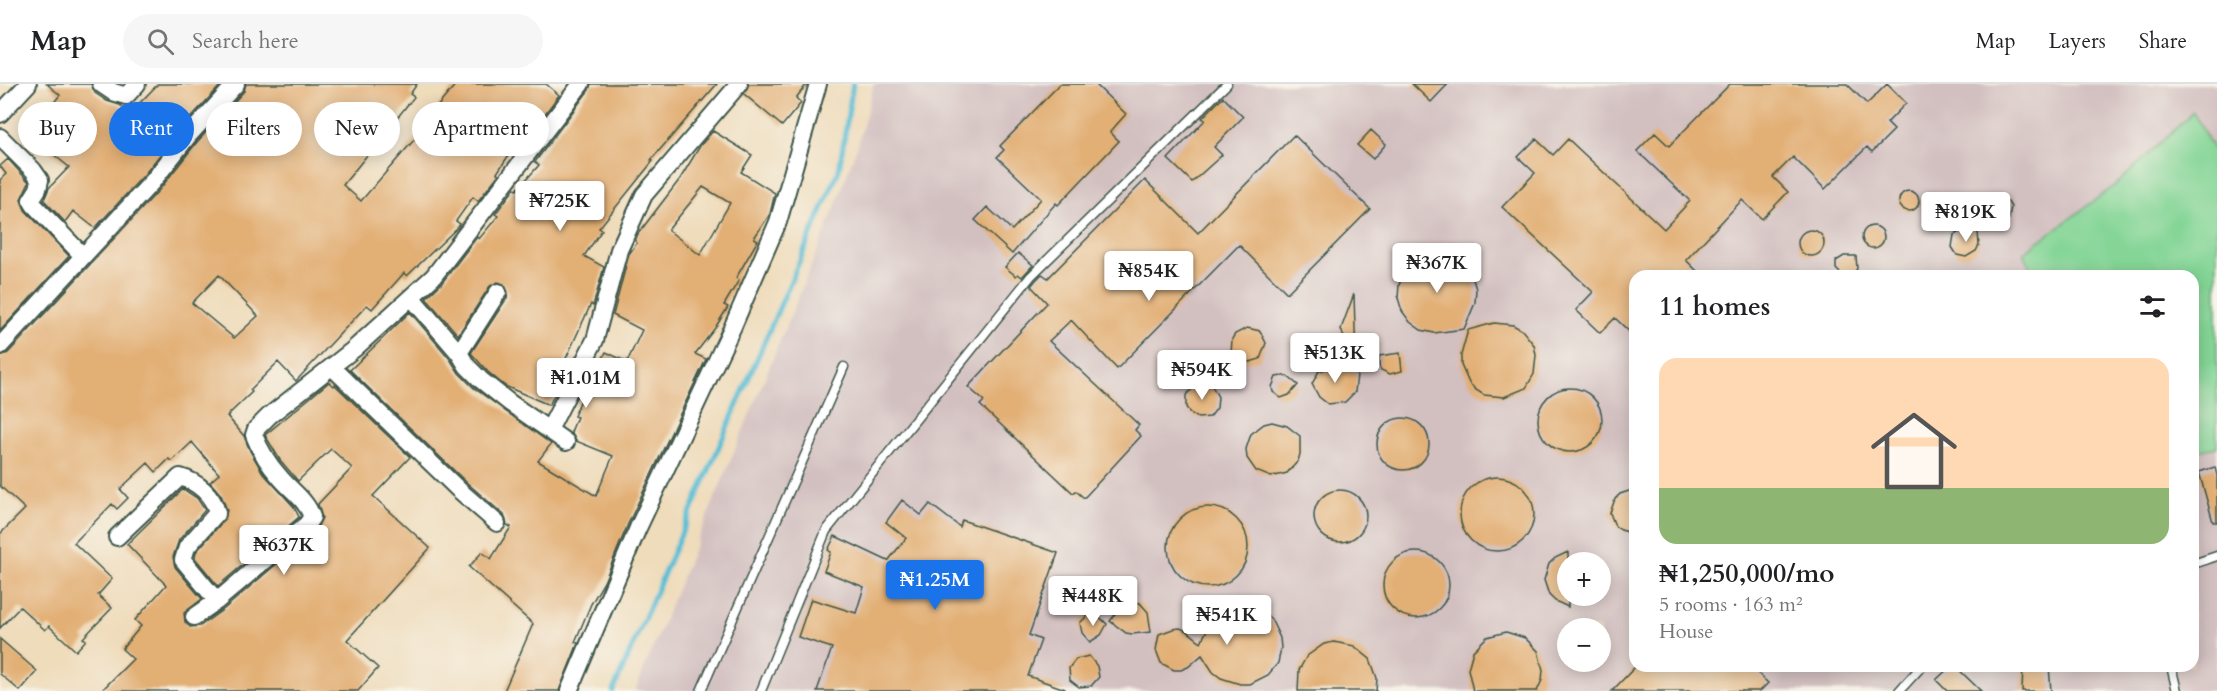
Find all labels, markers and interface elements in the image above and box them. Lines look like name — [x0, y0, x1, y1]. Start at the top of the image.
search box — [123, 14, 543, 68]
text: Map — [30, 22, 87, 60]
icon: search — [144, 25, 177, 58]
text: Search here — [192, 26, 299, 56]
text: Map — [1976, 27, 2016, 56]
text: Layers — [2049, 27, 2106, 56]
text: Share — [2139, 27, 2187, 56]
chip: Buy — [18, 102, 97, 156]
chip: Rent — [109, 102, 194, 156]
chip: Filters — [206, 102, 302, 156]
chip: New — [314, 102, 400, 156]
chip: Apartment — [412, 102, 549, 156]
pin: ₦725K — [518, 181, 602, 232]
text: ₦725K — [529, 187, 591, 214]
pin: ₦819K — [1924, 192, 2008, 243]
text: ₦819K — [1935, 198, 1997, 225]
pin: ₦367K — [1395, 243, 1479, 294]
text: ₦367K — [1406, 249, 1468, 276]
pin: ₦854K — [1107, 251, 1191, 302]
text: ₦854K — [1118, 257, 1180, 284]
text: 11 homes — [1659, 289, 1770, 324]
icon: filters — [2136, 290, 2169, 323]
pin: ₦513K — [1293, 333, 1377, 384]
text: ₦513K — [1304, 339, 1366, 366]
pin: ₦594K — [1160, 350, 1244, 401]
text: ₦594K — [1171, 356, 1233, 383]
pin: ₦1.01M — [537, 358, 635, 409]
text: ₦1.01M — [551, 364, 621, 391]
icon: home — [1860, 397, 1968, 505]
pin: ₦637K — [242, 525, 326, 576]
text: ₦637K — [253, 531, 315, 558]
map controls — [1557, 552, 1611, 672]
button: + — [1557, 552, 1611, 606]
text: ₦1,250,000/mo — [1659, 556, 1835, 591]
pin: ₦1.25M — [886, 560, 984, 611]
text: ₦1.25M — [900, 566, 970, 593]
pin: ₦448K — [1051, 576, 1135, 627]
text: ₦448K — [1062, 582, 1124, 609]
text: 5 rooms · 163 m² — [1659, 591, 1803, 618]
pin: ₦541K — [1185, 595, 1269, 646]
text: ₦541K — [1196, 601, 1258, 628]
button: − — [1557, 618, 1611, 672]
text: House — [1659, 618, 1713, 645]

